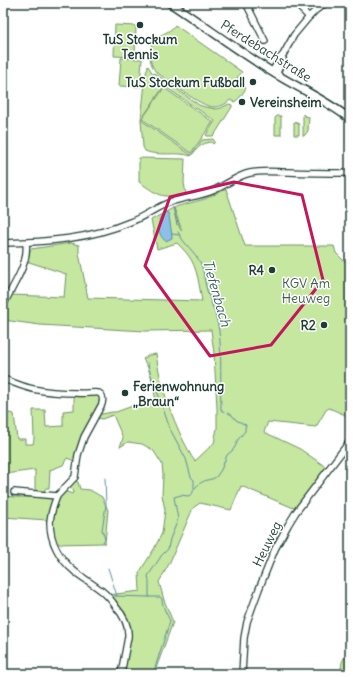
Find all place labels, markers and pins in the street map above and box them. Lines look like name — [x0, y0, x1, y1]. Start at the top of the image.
marker: TuS Stockum Tennis — [135, 20, 145, 30]
place label: TuS Stockum Tennis — [103, 31, 178, 63]
place label: TuS Stockum Fußball — [125, 74, 245, 91]
marker: TuS Stockum Fußball — [248, 77, 258, 87]
place label: Vereinsheim — [250, 94, 322, 111]
marker: Vereinsheim — [237, 97, 247, 107]
place label: R4 — [248, 262, 264, 279]
marker: R4 — [267, 265, 277, 275]
place label: R2 — [301, 317, 316, 334]
marker: R2 — [319, 320, 329, 330]
place label: Ferienwohnung „Braun“ — [133, 378, 224, 410]
marker: Ferienwohnung „Braun“ — [120, 388, 130, 398]

